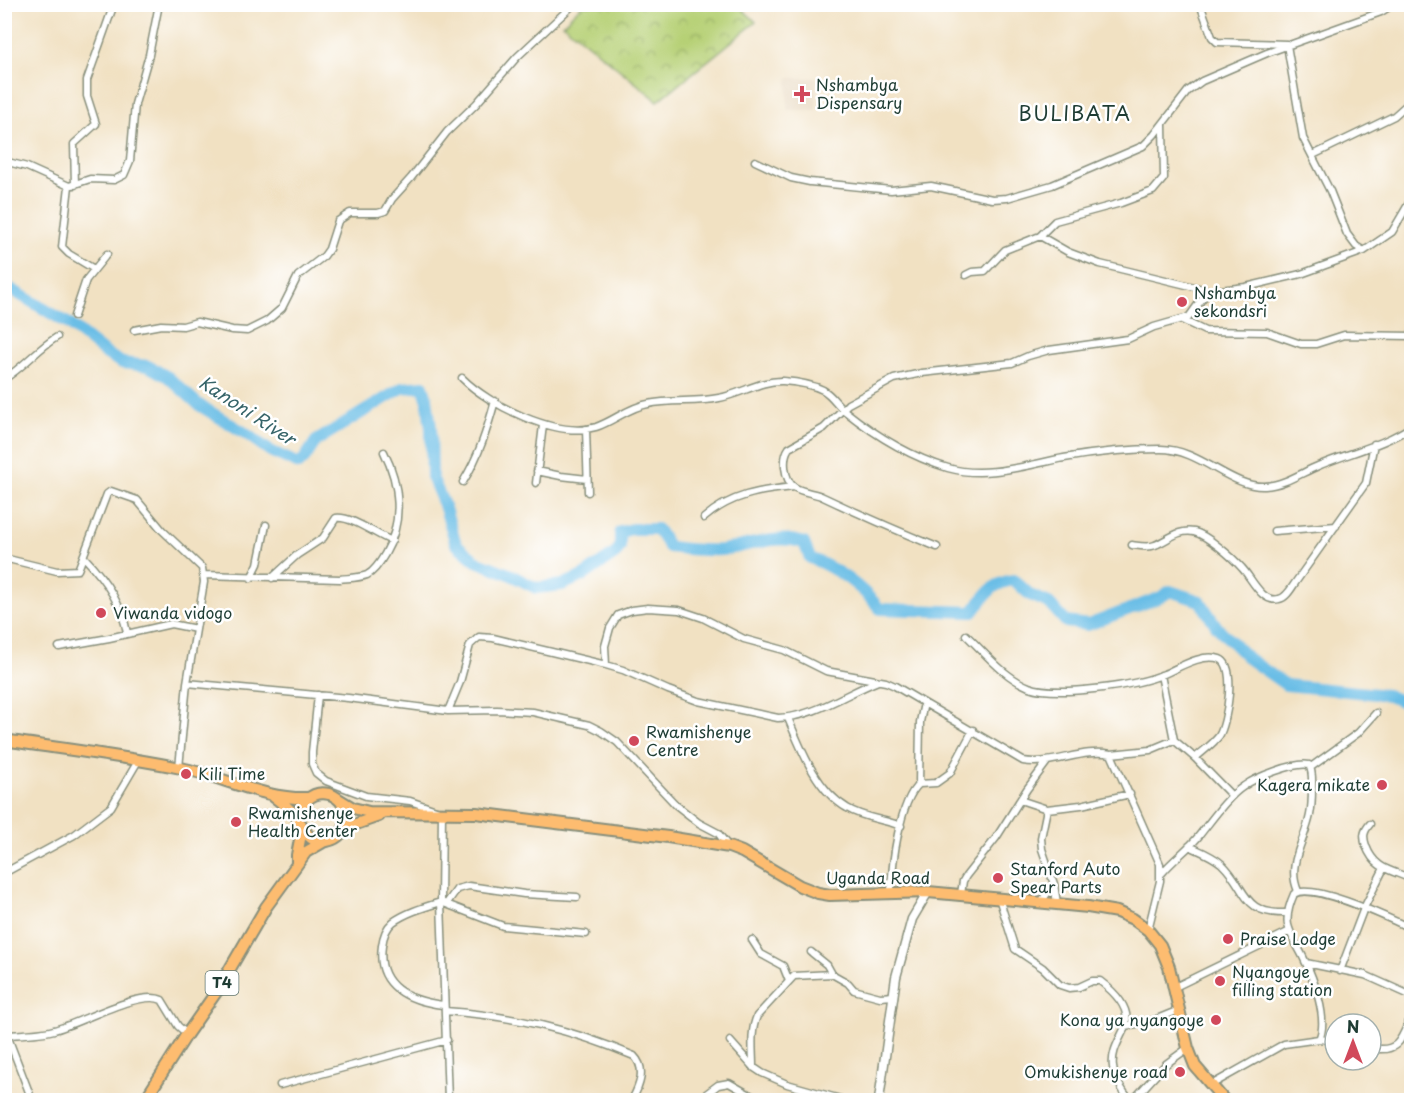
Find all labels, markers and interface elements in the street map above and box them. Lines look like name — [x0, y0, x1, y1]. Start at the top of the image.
place label: Nshambya Dispensary — [816, 72, 902, 114]
marker: Nshambya Dispensary — [793, 85, 811, 103]
district label: BULIBATA — [1018, 98, 1132, 128]
place label: Nshambya sekondsri — [1194, 280, 1276, 322]
marker: Nshambya sekondsri — [1175, 295, 1189, 309]
water label: Kanoni River — [194, 368, 304, 453]
place label: Viwanda vidogo — [113, 600, 232, 624]
marker: Viwanda vidogo — [94, 606, 108, 620]
place label: Rwamishenye Centre — [646, 719, 752, 761]
marker: Rwamishenye Centre — [627, 734, 641, 748]
place label: Kili Time — [198, 761, 265, 785]
marker: Kili Time — [179, 767, 193, 781]
place label: Kagera mikate — [1257, 772, 1370, 796]
marker: Kagera mikate — [1375, 778, 1389, 792]
place label: Rwamishenye Health Center — [248, 800, 358, 842]
marker: Rwamishenye Health Center — [229, 815, 243, 829]
place label: Stanford Auto Spear Parts — [1010, 856, 1120, 898]
street label: Uganda Road — [826, 865, 930, 889]
marker: Stanford Auto Spear Parts — [991, 871, 1005, 885]
place label: Praise Lodge — [1240, 926, 1336, 950]
marker: Praise Lodge — [1221, 932, 1235, 946]
place label: Nyangoye filling station — [1232, 959, 1332, 1001]
road number: T4 — [206, 971, 238, 995]
marker: Nyangoye filling station — [1213, 974, 1227, 988]
place label: Kona ya nyangoye — [1060, 1007, 1204, 1031]
north arrow — [1323, 1012, 1383, 1072]
marker: Kona ya nyangoye — [1209, 1013, 1223, 1027]
text: N — [1347, 1014, 1359, 1038]
place label: Omukishenye road — [1024, 1059, 1168, 1083]
marker: Omukishenye road — [1173, 1065, 1187, 1079]

